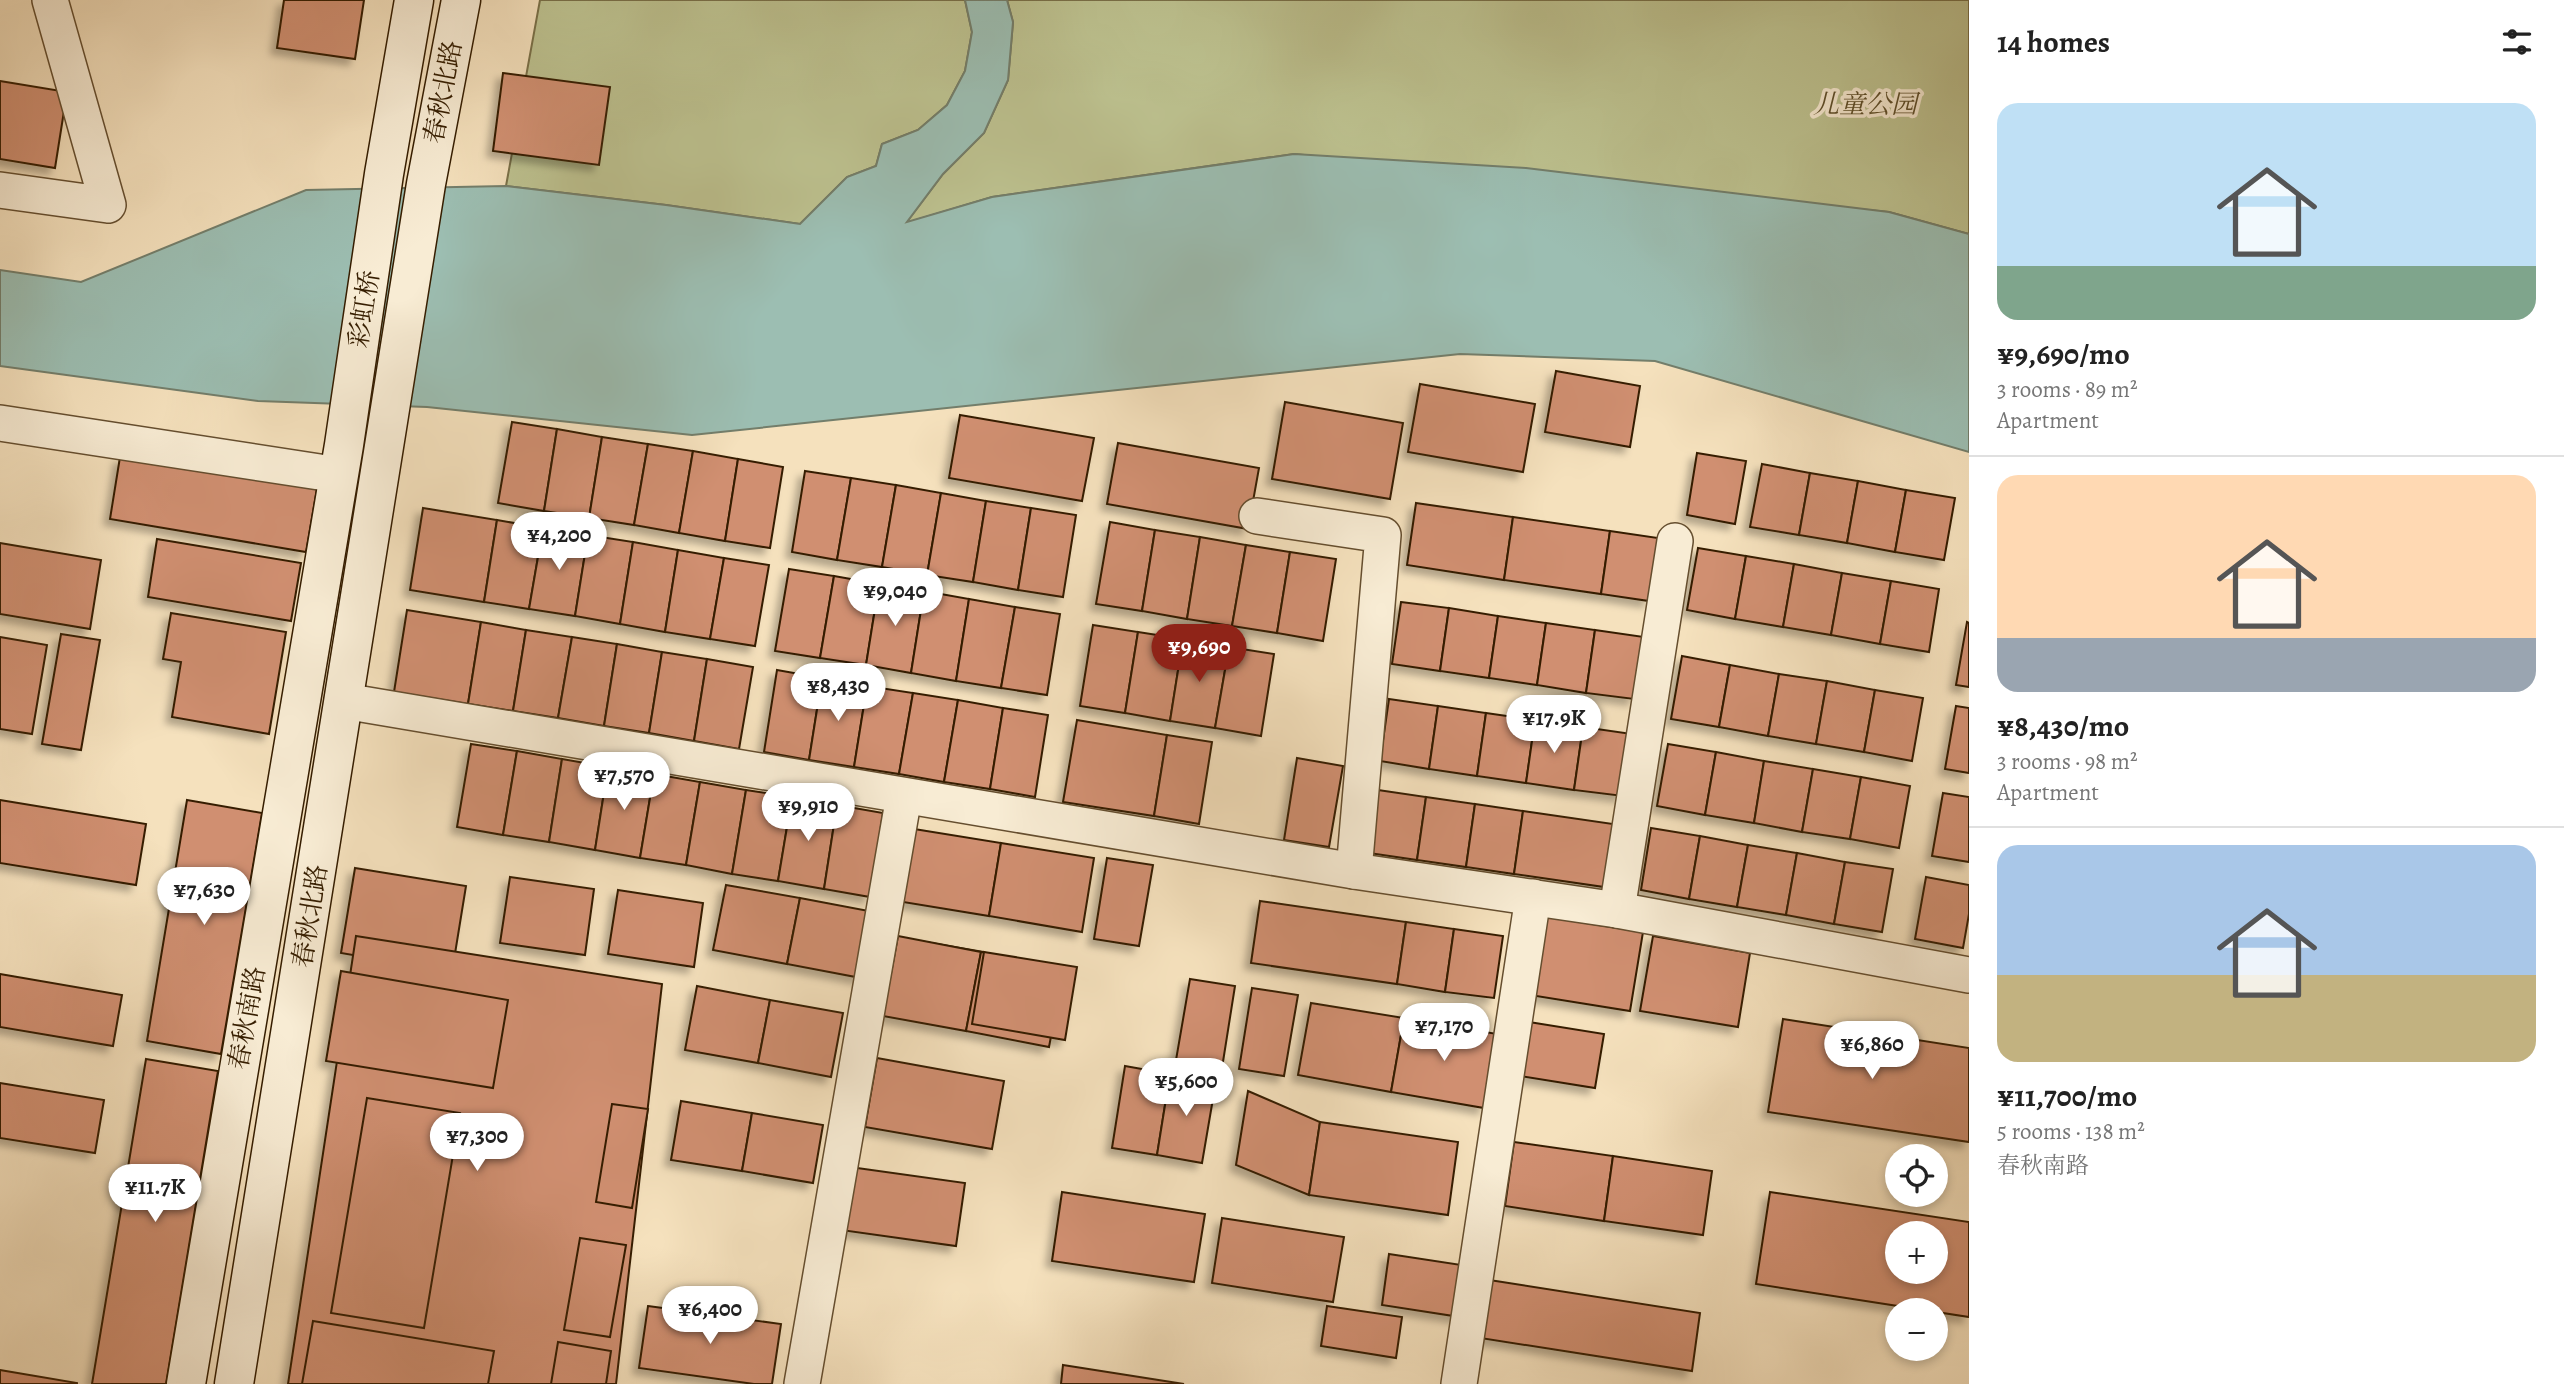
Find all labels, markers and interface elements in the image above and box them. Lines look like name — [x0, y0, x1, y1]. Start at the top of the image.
text: 14 homes — [1997, 22, 2110, 62]
icon: filters — [2498, 23, 2536, 61]
street label: 春秋北路 — [416, 38, 470, 146]
park label: 儿童公园 — [1813, 87, 1921, 122]
icon: home — [2204, 149, 2330, 275]
street label: 彩虹桥 — [341, 268, 387, 350]
text: ¥9,690/mo — [1997, 334, 2130, 374]
text: 3 rooms · 89 m² — [1997, 374, 2138, 405]
text: Apartment — [1997, 405, 2099, 436]
pin: ¥4,200 — [502, 512, 616, 572]
text: ¥4,200 — [527, 519, 591, 550]
icon: home — [2204, 521, 2330, 647]
pin: ¥9,040 — [838, 568, 952, 628]
text: ¥9,040 — [863, 575, 927, 606]
pin: ¥9,690 — [1142, 624, 1256, 684]
text: ¥9,690 — [1168, 631, 1231, 662]
pin: ¥8,430 — [781, 664, 895, 723]
text: ¥8,430 — [807, 670, 869, 701]
pin: ¥17.9K — [1497, 696, 1611, 755]
text: ¥17.9K — [1522, 702, 1586, 733]
text: ¥8,430/mo — [1997, 706, 2129, 746]
text: 3 rooms · 98 m² — [1997, 746, 2138, 777]
pin: ¥7,570 — [567, 752, 681, 812]
text: ¥7,570 — [594, 759, 654, 790]
text: Apartment — [1997, 777, 2099, 808]
pin: ¥9,910 — [751, 784, 865, 843]
text: ¥9,910 — [778, 790, 838, 821]
street label: 春秋北路 — [285, 862, 335, 970]
pin: ¥7,630 — [147, 867, 261, 927]
text: ¥7,630 — [173, 874, 235, 905]
icon: home — [2204, 890, 2330, 1016]
street label: 春秋南路 — [221, 964, 273, 1072]
pin: ¥7,170 — [1387, 1004, 1501, 1063]
text: ¥7,170 — [1415, 1010, 1473, 1041]
pin: ¥6,860 — [1815, 1021, 1929, 1081]
text: ¥6,860 — [1840, 1028, 1904, 1059]
pin: ¥5,600 — [1129, 1058, 1243, 1118]
text: ¥5,600 — [1154, 1065, 1218, 1096]
text: ¥11,700/mo — [1997, 1076, 2137, 1116]
pin: ¥7,300 — [420, 1114, 534, 1173]
text: 5 rooms · 138 m² — [1997, 1116, 2145, 1147]
text: ¥7,300 — [446, 1120, 508, 1151]
map controls — [1885, 1144, 1948, 1361]
button: locate — [1885, 1144, 1948, 1207]
text: 春秋南路 — [1997, 1150, 2089, 1181]
pin: ¥11.7K — [98, 1164, 212, 1224]
text: ¥11.7K — [125, 1171, 185, 1202]
button: + — [1885, 1221, 1948, 1284]
pin: ¥6,400 — [653, 1286, 767, 1346]
text: ¥6,400 — [678, 1293, 742, 1324]
button: − — [1885, 1298, 1948, 1361]

